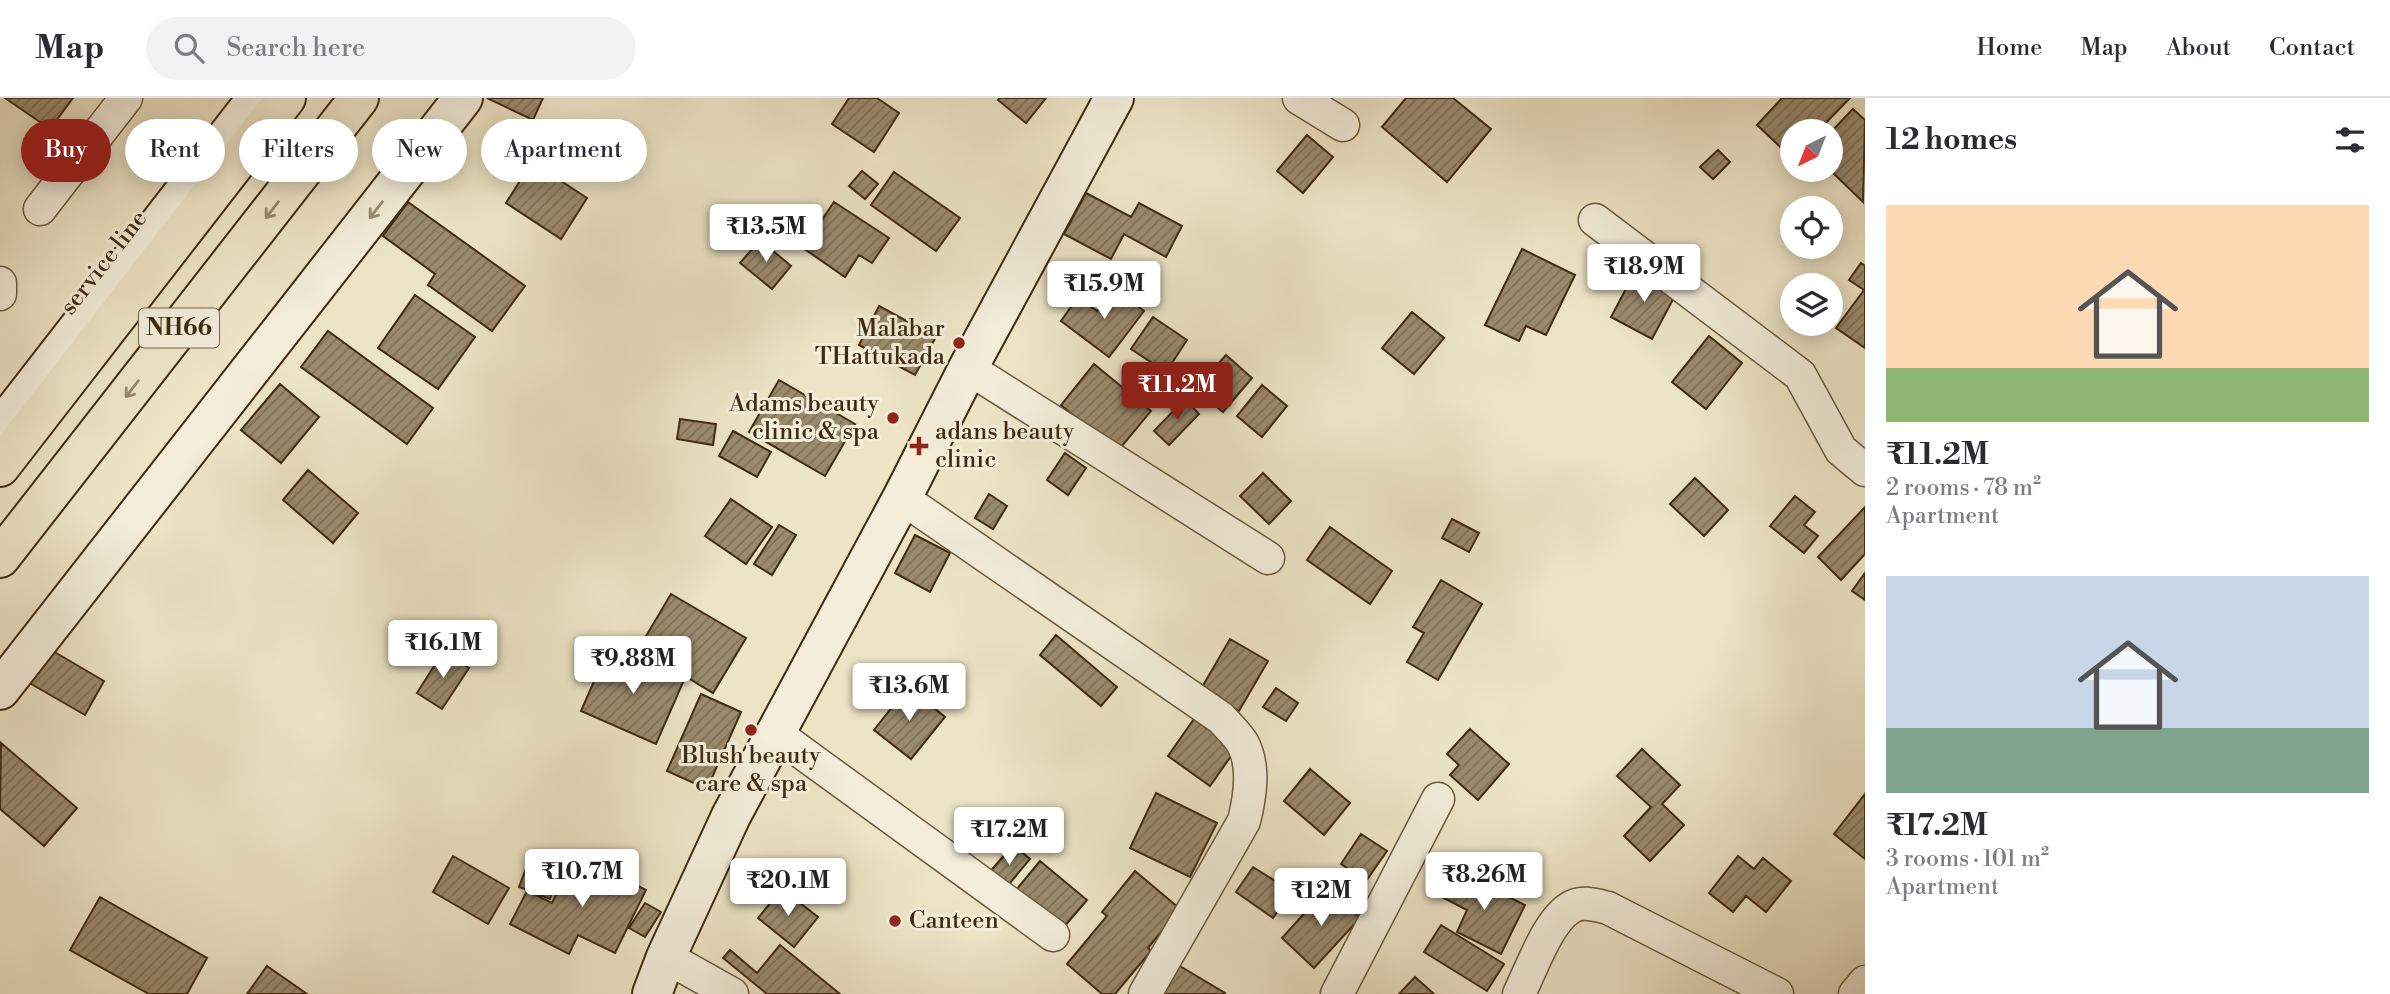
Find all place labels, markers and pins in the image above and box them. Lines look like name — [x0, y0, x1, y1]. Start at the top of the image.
pin: ₹13.5M — [709, 204, 823, 264]
pin: ₹18.9M — [1587, 244, 1701, 304]
pin: ₹15.9M — [1047, 262, 1161, 321]
place label: Malabar THattukada — [815, 314, 946, 372]
marker: Malabar THattukada — [951, 335, 967, 351]
pin: ₹11.2M — [1120, 362, 1234, 422]
place label: Adams beauty clinic & spa — [728, 389, 880, 447]
marker: Adams beauty clinic & spa — [885, 410, 901, 426]
place label: adans beauty clinic — [935, 417, 1075, 475]
marker: adans beauty clinic — [909, 436, 929, 456]
pin: ₹16.1M — [386, 620, 500, 680]
pin: ₹9.88M — [576, 636, 690, 696]
pin: ₹13.6M — [852, 664, 966, 723]
marker: Blush beauty care & spa — [743, 722, 759, 738]
place label: Blush beauty care & spa — [680, 741, 821, 799]
pin: ₹17.2M — [952, 808, 1066, 867]
pin: ₹10.7M — [525, 850, 639, 909]
pin: ₹8.26M — [1427, 852, 1541, 912]
pin: ₹20.1M — [731, 858, 845, 918]
pin: ₹12M — [1280, 868, 1362, 928]
place label: Canteen — [909, 906, 999, 936]
marker: Canteen — [887, 913, 903, 929]

